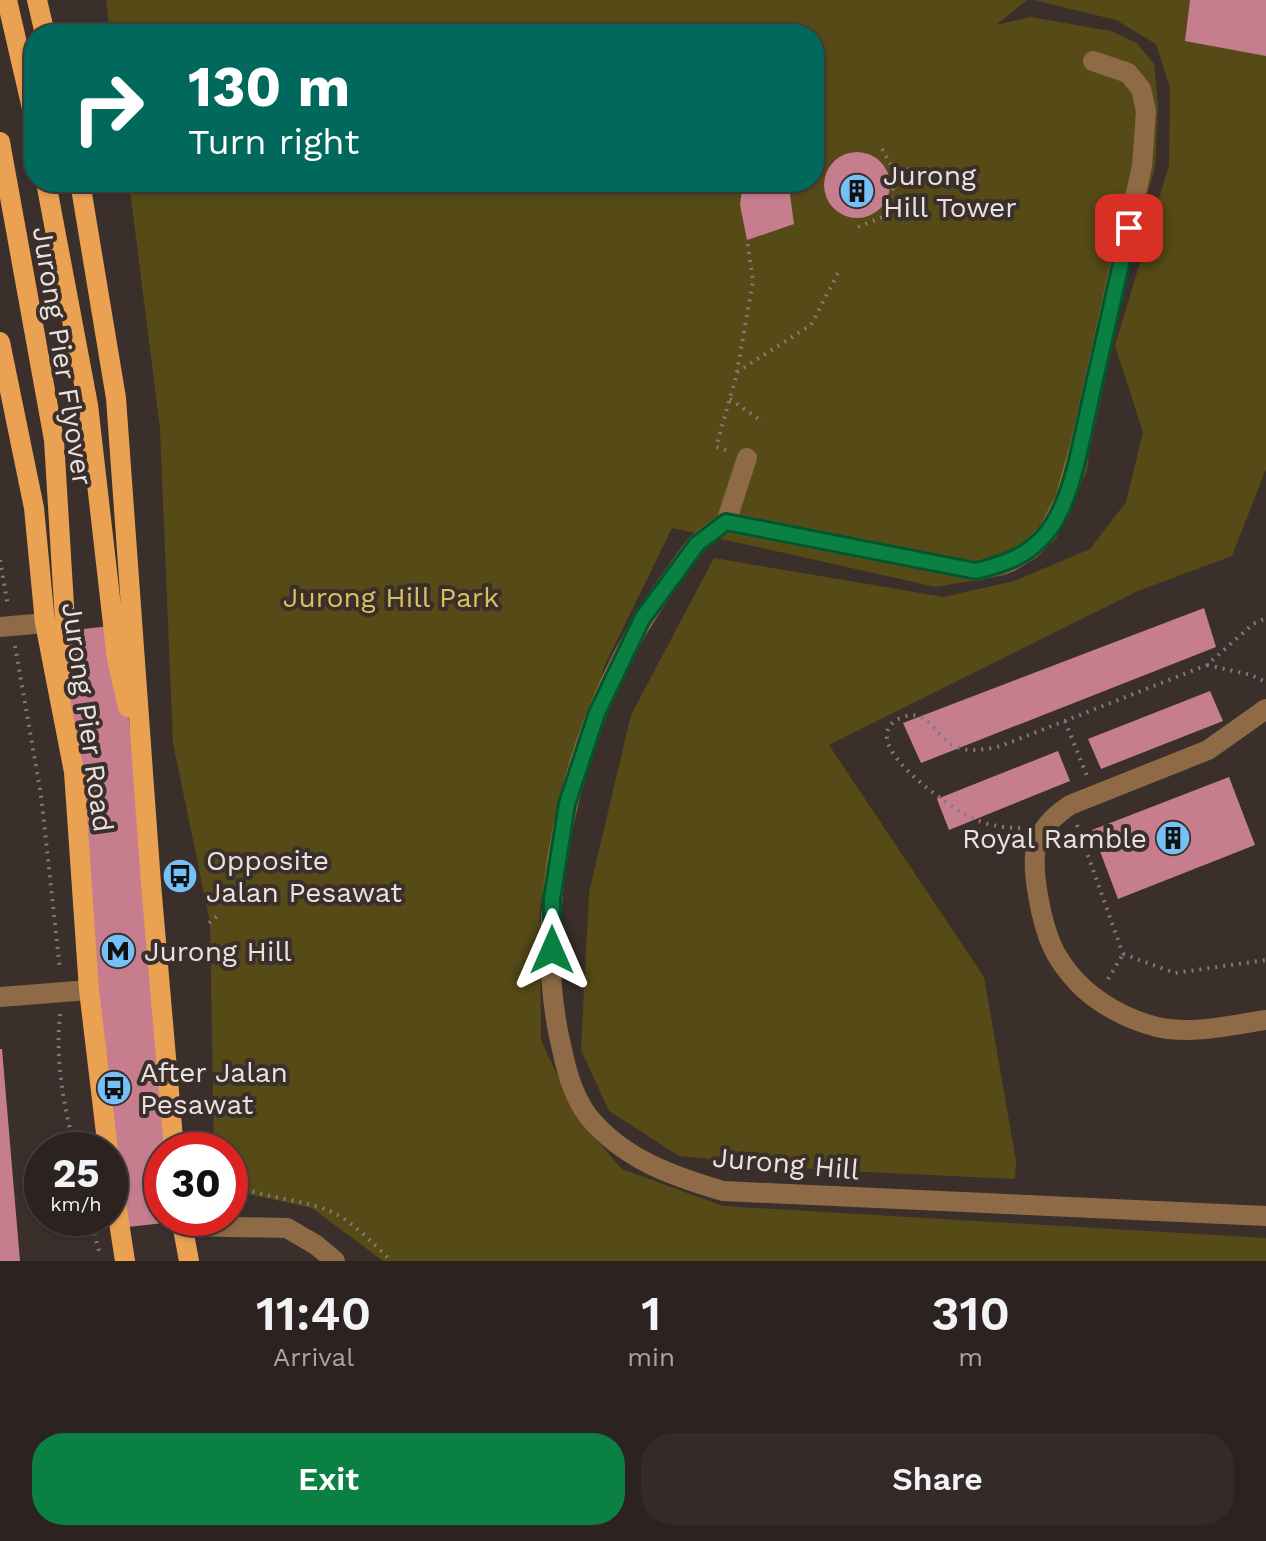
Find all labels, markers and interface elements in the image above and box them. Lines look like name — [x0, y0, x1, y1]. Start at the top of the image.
text: 130 m — [188, 54, 350, 120]
icon: right — [56, 56, 160, 160]
text: Turn right — [188, 121, 359, 163]
place label: Jurong Hill Tower — [883, 159, 1017, 224]
building icon: Jurong Hill Tower — [838, 172, 876, 210]
pin — [1095, 194, 1163, 262]
icon: arrive — [1107, 206, 1151, 250]
street label: Jurong Pier Flyover — [26, 224, 99, 488]
park label: Jurong Hill Park — [283, 581, 499, 614]
street label: Jurong Pier Road — [55, 600, 120, 834]
building icon: Royal Ramble — [1154, 819, 1192, 857]
place label: Royal Ramble — [962, 822, 1147, 855]
place label: Opposite Jalan Pesawat — [206, 844, 402, 909]
bus stop icon: Opposite Jalan Pesawat — [161, 857, 199, 895]
position arrow — [510, 908, 594, 992]
metro station icon: Jurong Hill — [99, 932, 137, 970]
place label: Jurong Hill — [144, 935, 292, 968]
place label: After Jalan Pesawat — [140, 1056, 288, 1121]
bus stop icon: After Jalan Pesawat — [95, 1069, 133, 1107]
speed limit sign: 30 — [144, 1132, 248, 1236]
street label: Jurong Hill — [711, 1141, 861, 1186]
text: 25 — [52, 1150, 100, 1197]
text: km/h — [50, 1192, 102, 1216]
text: 11:40 — [256, 1285, 371, 1342]
text: 1 — [641, 1285, 661, 1342]
text: 310 — [931, 1285, 1010, 1342]
text: Arrival — [273, 1342, 354, 1372]
text: min — [627, 1342, 675, 1372]
text: m — [958, 1342, 983, 1372]
button: Exit — [32, 1433, 625, 1525]
button: Share — [641, 1433, 1234, 1525]

